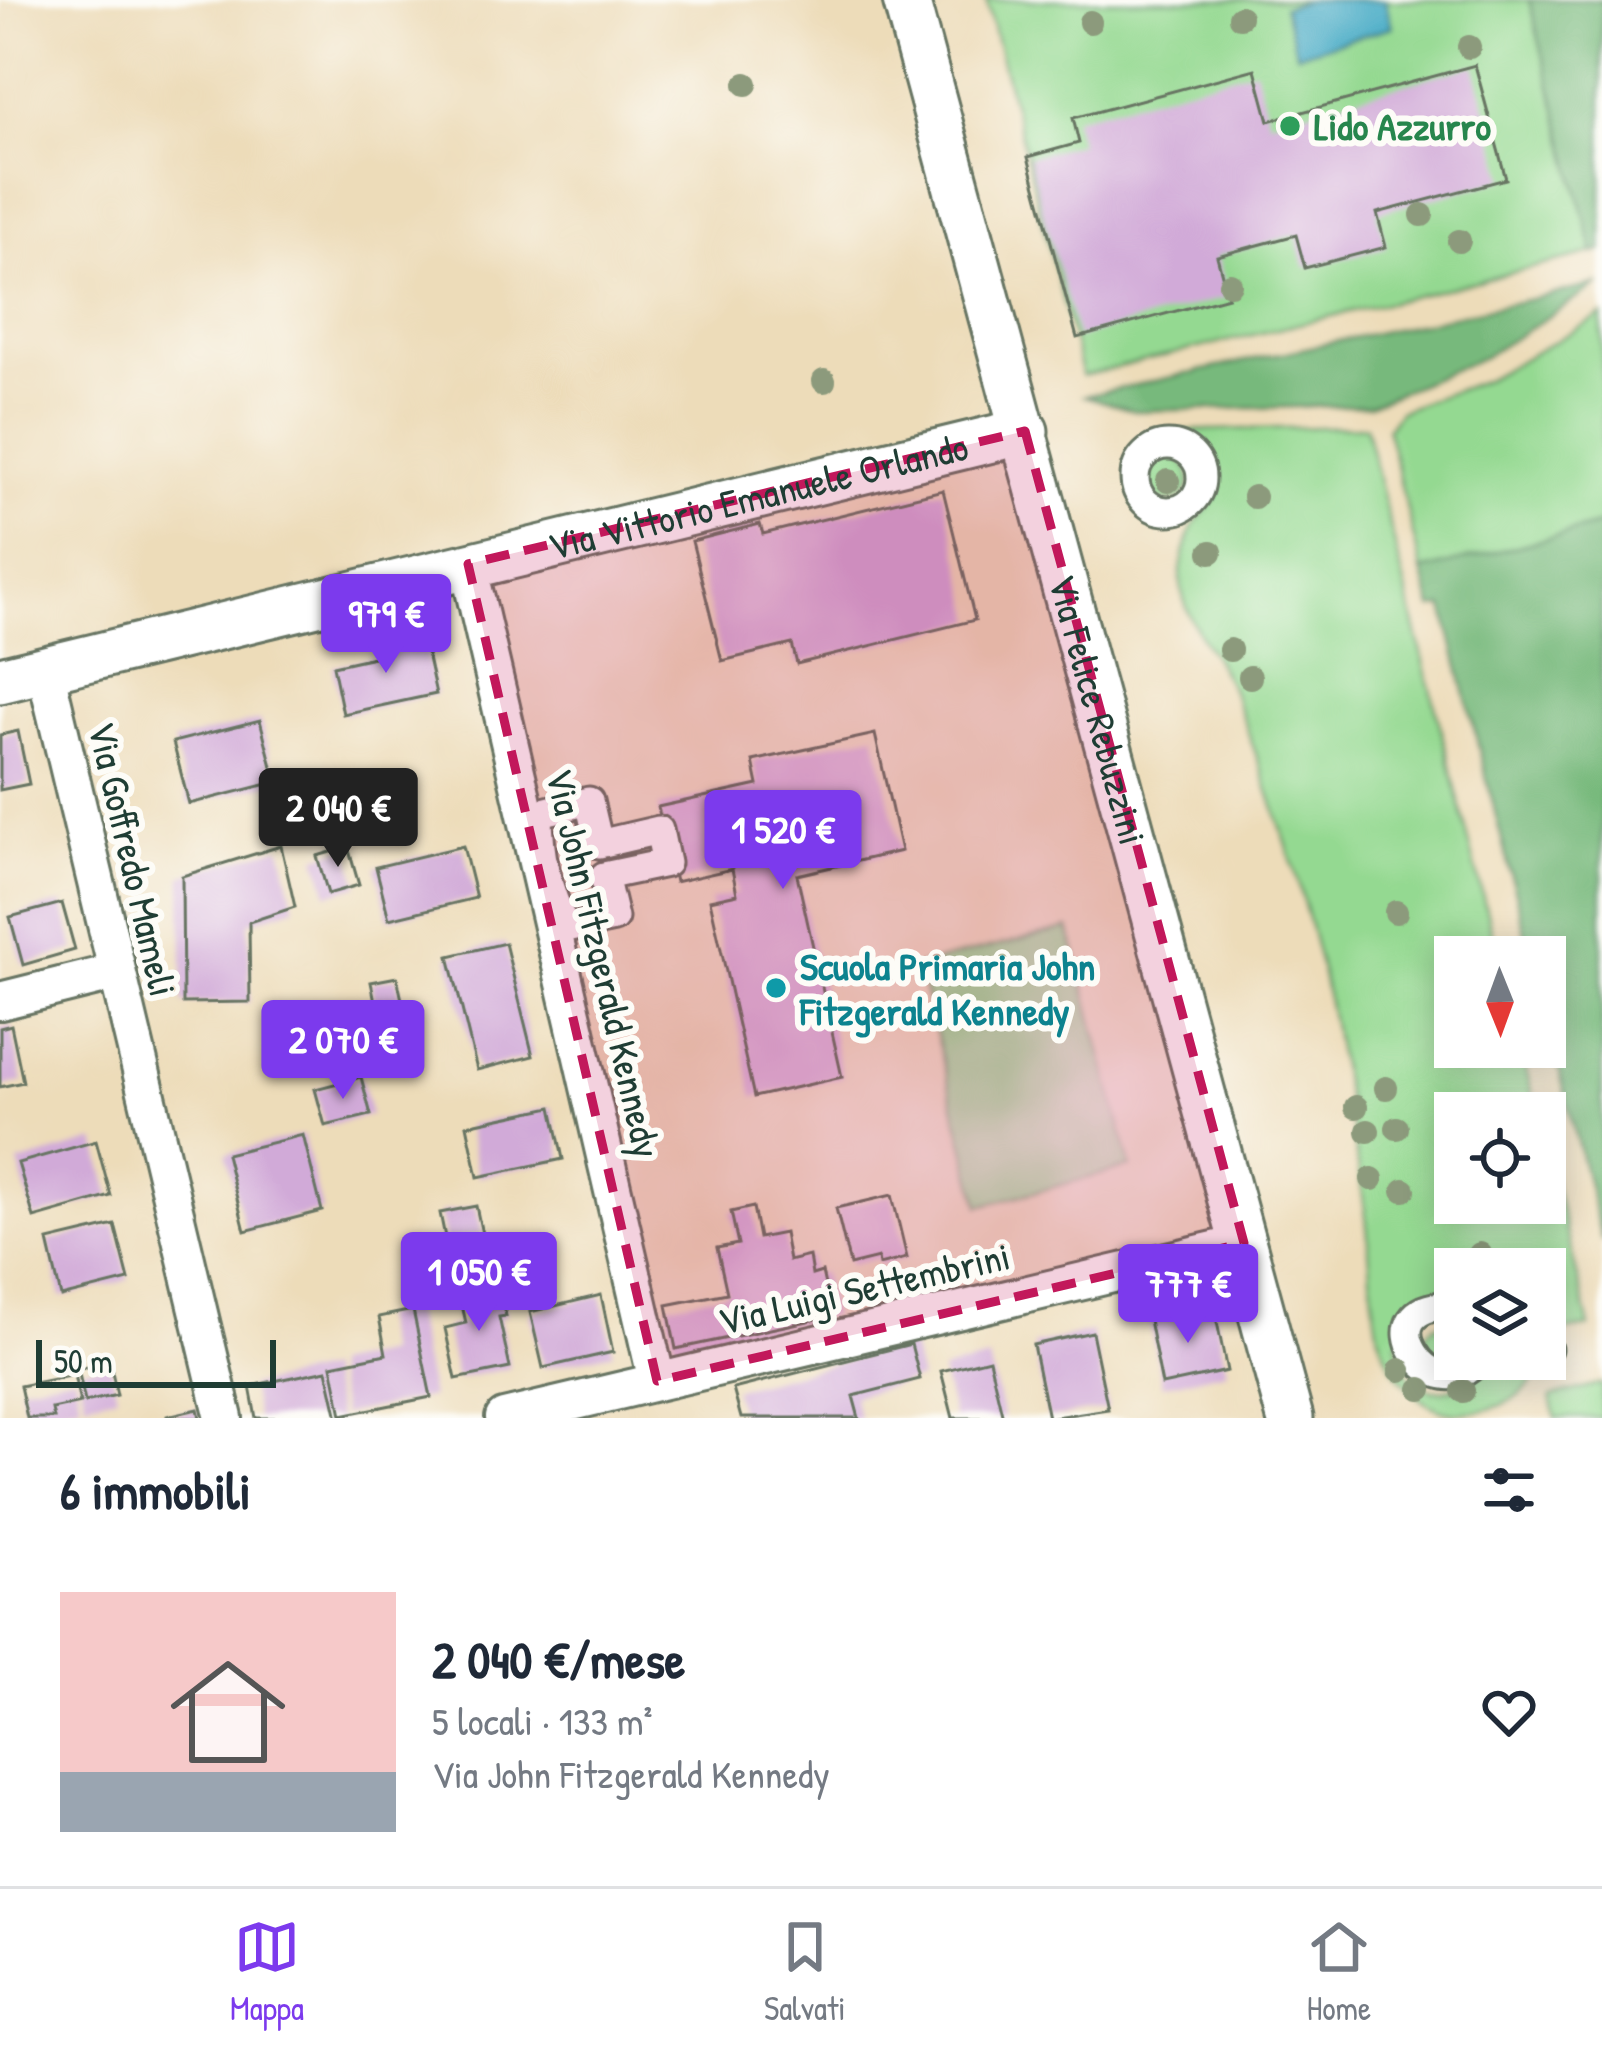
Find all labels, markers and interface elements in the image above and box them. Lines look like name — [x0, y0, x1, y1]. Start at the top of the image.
place label: Lido Azzurro — [1314, 99, 1491, 152]
marker: Lido Azzurro — [1277, 113, 1303, 139]
street label: Via Vittorio Emanuele Orlando — [542, 419, 973, 572]
street label: Via Felice Rebuzzini — [1037, 569, 1160, 850]
pin: 979 € — [302, 574, 470, 676]
text: 979 € — [348, 586, 424, 639]
street label: Via Goffredo Mameli — [76, 717, 191, 1001]
street label: Via John Fitzgerald Kennedy — [534, 763, 675, 1163]
pin: 2 040 € — [227, 768, 449, 870]
text: 2 040 € — [286, 780, 390, 833]
pin: 1 520 € — [672, 790, 894, 892]
text: 1 520 € — [731, 802, 835, 855]
north arrow — [1434, 936, 1566, 1068]
map controls — [1434, 936, 1566, 1380]
place label: Scuola Primaria John Fitzgerald Kennedy — [799, 939, 1095, 1038]
marker: Scuola Primaria John Fitzgerald Kennedy — [763, 975, 789, 1001]
pin: 2 070 € — [232, 1000, 454, 1102]
text: 2 070 € — [288, 1012, 398, 1065]
button: locate — [1434, 1092, 1566, 1224]
street label: Via Luigi Settembrini — [713, 1228, 1015, 1347]
pin: 1 050 € — [368, 1232, 590, 1334]
text: 1 050 € — [428, 1244, 530, 1297]
pin: 777 € — [1104, 1244, 1272, 1346]
button: layers — [1434, 1248, 1566, 1380]
text: 777 € — [1145, 1256, 1231, 1309]
scale bar — [36, 1334, 276, 1387]
text: 50 m — [54, 1339, 113, 1383]
text: 6 immobili — [60, 1456, 251, 1525]
icon: filters — [1476, 1457, 1542, 1523]
text: 2 040 €/mese — [432, 1625, 685, 1694]
icon: home — [156, 1640, 300, 1784]
icon: heart — [1476, 1679, 1542, 1745]
text: 5 locali · 133 m² — [432, 1694, 652, 1747]
text: Via John Fitzgerald Kennedy — [432, 1747, 830, 1800]
tab: Mappa — [230, 1914, 304, 2030]
tab: Salvati — [764, 1914, 846, 2030]
tab: Home — [1306, 1914, 1372, 2030]

